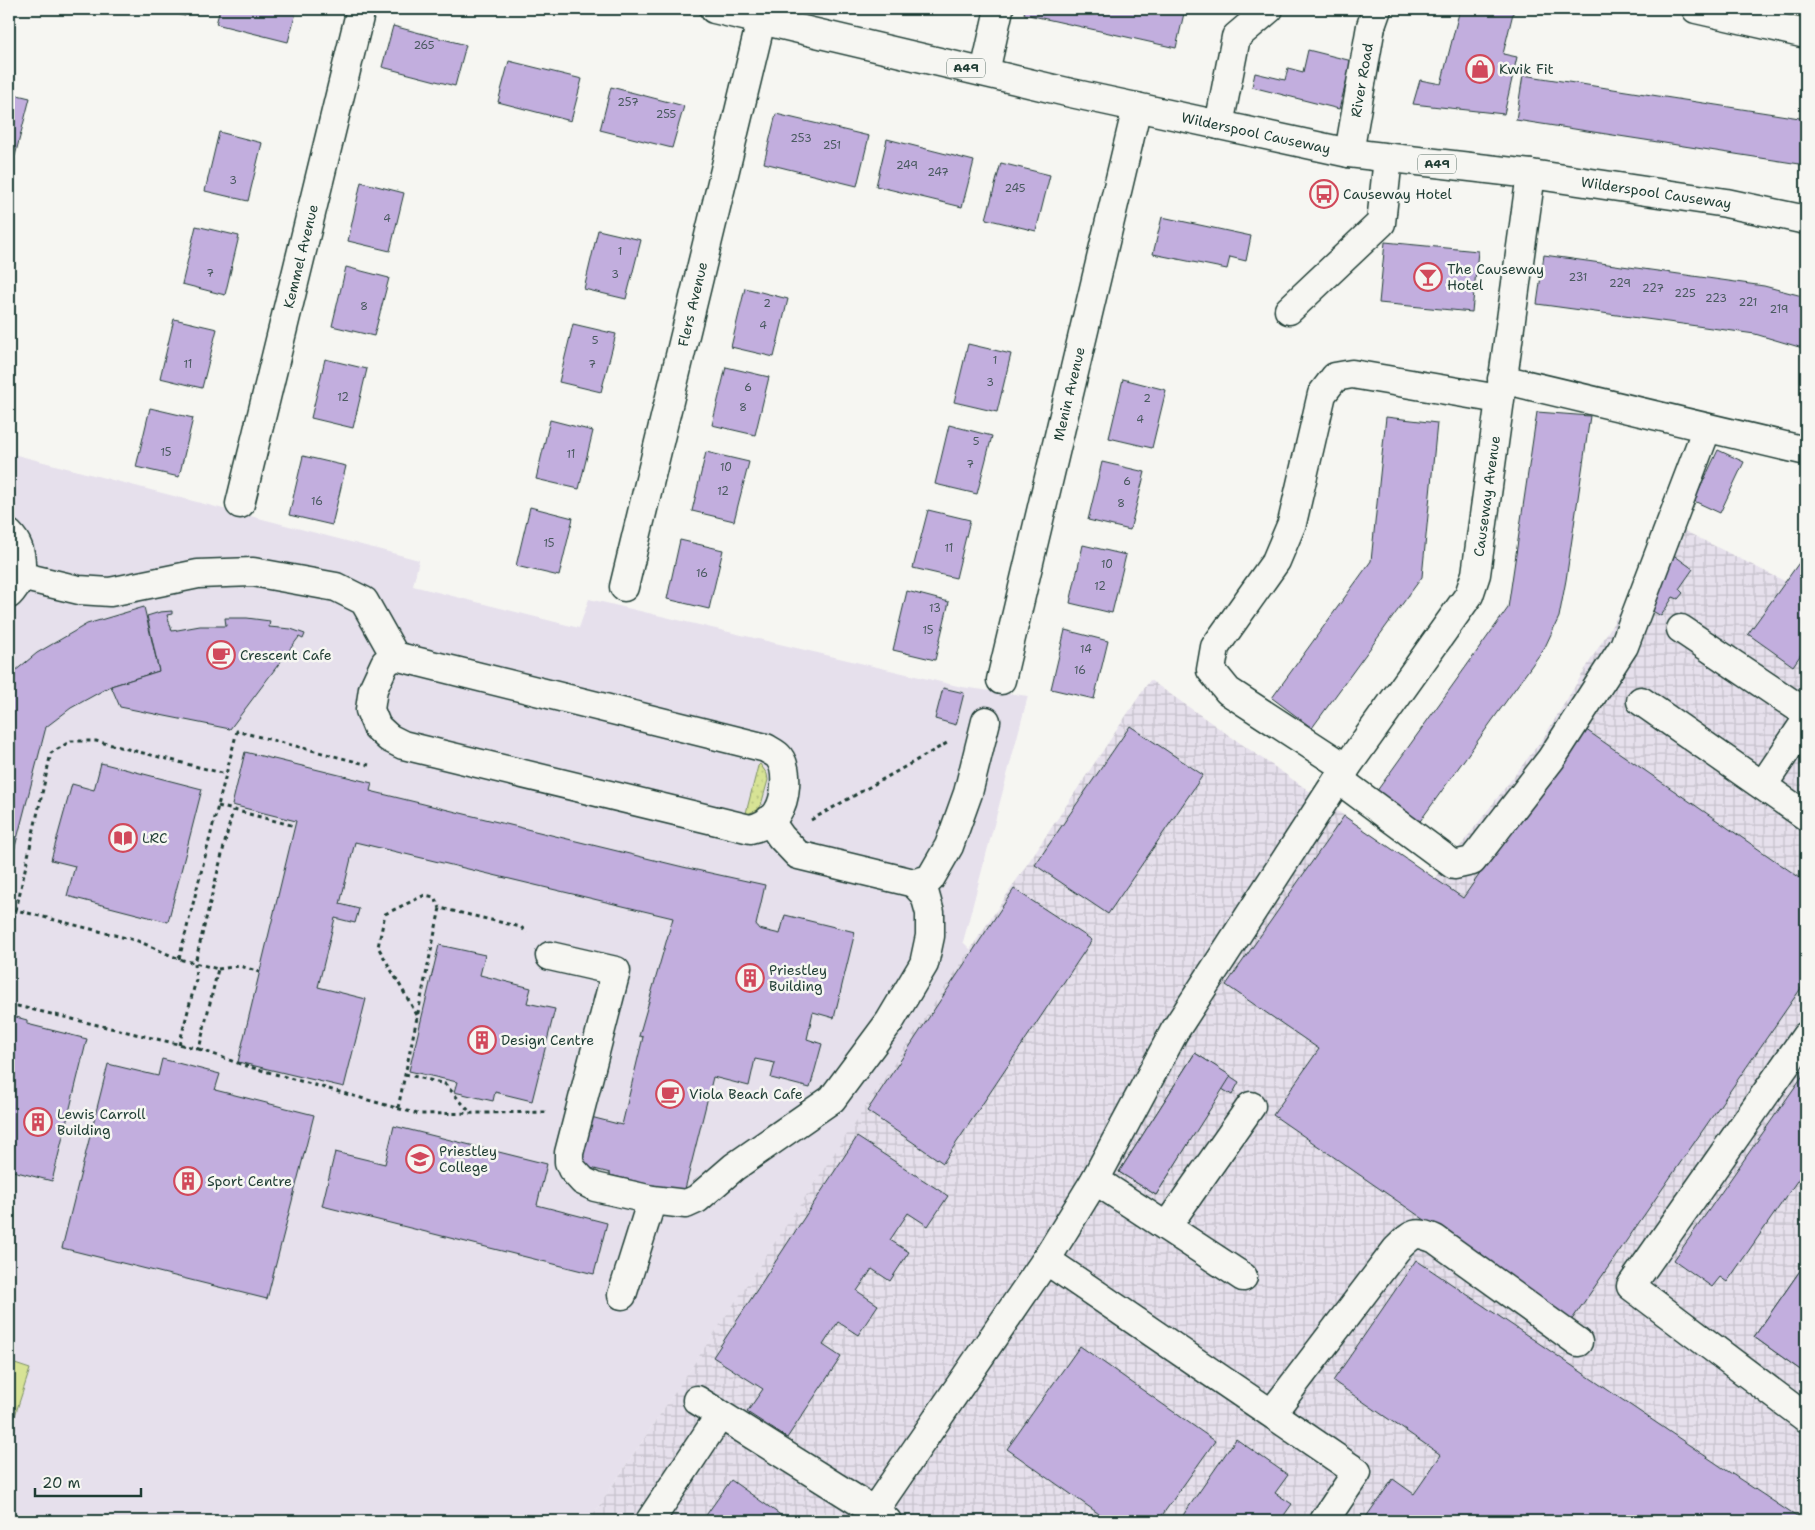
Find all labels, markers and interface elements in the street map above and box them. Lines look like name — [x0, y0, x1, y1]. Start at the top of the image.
house number: 265 — [413, 38, 435, 53]
street label: River Road — [1346, 41, 1377, 119]
shop icon: Kwik Fit — [1465, 54, 1495, 84]
road number: A49 — [947, 58, 985, 78]
place label: Kwik Fit — [1499, 60, 1554, 78]
house number: 257 — [617, 95, 639, 110]
house number: 255 — [656, 107, 677, 122]
street label: Wilderspool Causeway — [1180, 108, 1332, 158]
house number: 253 — [790, 131, 812, 146]
house number: 251 — [823, 138, 841, 153]
road number: A49 — [1418, 154, 1456, 173]
house number: 249 — [896, 158, 918, 173]
house number: 247 — [927, 165, 949, 180]
house number: 3 — [229, 173, 237, 188]
street label: Wilderspool Causeway — [1580, 173, 1733, 213]
bus stop icon: Causeway Hotel — [1309, 179, 1339, 209]
house number: 245 — [1004, 181, 1026, 196]
place label: Causeway Hotel — [1343, 185, 1453, 203]
street label: Kemmel Avenue — [279, 202, 322, 310]
house number: 4 — [383, 211, 391, 226]
house number: 1 — [618, 244, 622, 259]
street label: Flers Avenue — [674, 260, 711, 348]
place label: The Causeway Hotel — [1447, 260, 1544, 294]
bar icon: The Causeway Hotel — [1413, 262, 1443, 292]
house number: 7 — [206, 266, 214, 281]
house number: 3 — [611, 267, 619, 282]
house number: 231 — [1569, 270, 1587, 285]
house number: 229 — [1609, 276, 1631, 291]
house number: 227 — [1642, 281, 1664, 296]
house number: 225 — [1674, 286, 1696, 301]
house number: 223 — [1705, 291, 1727, 306]
house number: 221 — [1739, 295, 1757, 310]
house number: 2 — [763, 296, 771, 311]
house number: 8 — [360, 299, 368, 314]
house number: 219 — [1769, 302, 1789, 317]
house number: 4 — [759, 318, 767, 333]
house number: 5 — [592, 333, 599, 348]
street label: Menin Avenue — [1049, 345, 1089, 443]
house number: 1 — [993, 353, 997, 368]
house number: 11 — [184, 357, 192, 372]
house number: 7 — [588, 357, 596, 372]
house number: 3 — [986, 375, 994, 390]
house number: 6 — [744, 380, 752, 395]
house number: 12 — [337, 390, 349, 405]
house number: 2 — [1143, 391, 1151, 406]
house number: 8 — [739, 400, 747, 415]
house number: 4 — [1136, 412, 1144, 427]
house number: 5 — [973, 434, 980, 449]
street label: Causeway Avenue — [1469, 434, 1504, 558]
house number: 15 — [160, 445, 172, 460]
house number: 11 — [567, 447, 575, 462]
house number: 7 — [966, 457, 974, 472]
house number: 10 — [720, 460, 732, 475]
house number: 6 — [1123, 474, 1131, 489]
house number: 12 — [717, 484, 729, 499]
house number: 16 — [311, 494, 323, 509]
house number: 8 — [1117, 496, 1125, 511]
house number: 15 — [543, 536, 555, 551]
house number: 11 — [945, 541, 953, 556]
house number: 10 — [1101, 557, 1113, 572]
house number: 16 — [696, 566, 708, 581]
house number: 12 — [1094, 579, 1106, 594]
house number: 13 — [929, 601, 941, 616]
house number: 15 — [922, 623, 934, 638]
cafe icon: Crescent Cafe — [206, 640, 236, 670]
house number: 14 — [1080, 642, 1092, 657]
place label: Crescent Cafe — [240, 646, 332, 664]
house number: 16 — [1074, 663, 1086, 678]
library icon: LRC — [108, 823, 138, 853]
place label: LRC — [142, 829, 168, 847]
place label: Priestley Building — [769, 961, 827, 995]
building icon: Priestley Building — [735, 963, 765, 993]
building icon: Design Centre — [467, 1025, 497, 1055]
place label: Design Centre — [501, 1031, 594, 1049]
cafe icon: Viola Beach Cafe — [655, 1079, 685, 1109]
place label: Viola Beach Cafe — [689, 1085, 803, 1103]
place label: Lewis Carroll Building — [57, 1105, 146, 1139]
building icon: Lewis Carroll Building — [23, 1107, 53, 1137]
place label: Priestley College — [439, 1142, 497, 1176]
school or university icon: Priestley College — [405, 1144, 435, 1174]
building icon: Sport Centre — [173, 1166, 203, 1196]
place label: Sport Centre — [207, 1172, 292, 1190]
scale bar — [35, 1465, 141, 1497]
text: 20 m — [42, 1473, 81, 1493]

